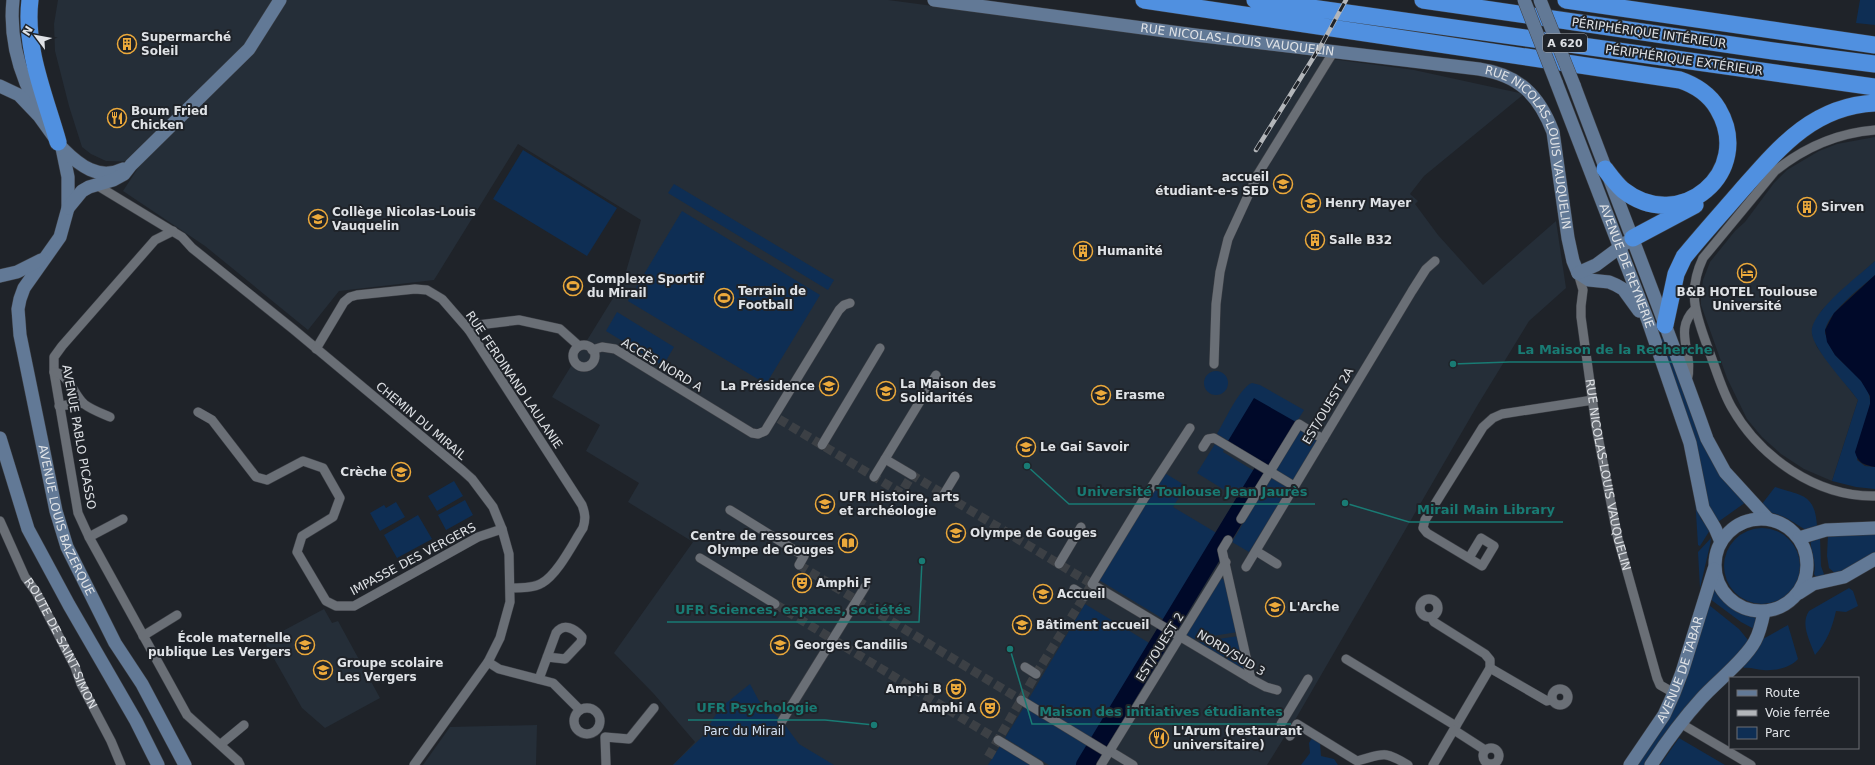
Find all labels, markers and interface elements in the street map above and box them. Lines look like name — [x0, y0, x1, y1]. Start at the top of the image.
street label: PÉRIPHÉRIQUE INTÉRIEUR — [1571, 14, 1727, 51]
north arrow — [16, 16, 56, 56]
street label: RUE NICOLAS-LOUIS VAUQUELIN — [1140, 21, 1335, 59]
text: N — [20, 24, 36, 38]
place label: Supermarché Soleil — [141, 30, 231, 58]
building icon: Supermarché Soleil — [116, 33, 138, 55]
road number: A 620 — [1543, 34, 1587, 52]
street label: PÉRIPHÉRIQUE EXTÉRIEUR — [1604, 41, 1764, 78]
street label: RUE NICOLAS-LOUIS VAUQUELIN — [1484, 63, 1574, 230]
place label: Boum Fried Chicken — [131, 104, 208, 132]
restaurant icon: Boum Fried Chicken — [106, 107, 128, 129]
place label: accueil étudiant-e-s SED — [1155, 170, 1269, 198]
school or university icon: accueil étudiant-e-s SED — [1272, 173, 1294, 195]
school or university icon: Henry Mayer — [1300, 192, 1322, 214]
place label: Henry Mayer — [1325, 196, 1411, 210]
building icon: Sirven — [1796, 196, 1818, 218]
place label: Sirven — [1821, 200, 1864, 214]
street label: AVENUE DE REYNERIE — [1596, 202, 1657, 330]
place label: Collège Nicolas-Louis Vauquelin — [332, 205, 476, 233]
school or university icon: Collège Nicolas-Louis Vauquelin — [307, 208, 329, 230]
building icon: Salle B32 — [1304, 229, 1326, 251]
place label: Salle B32 — [1329, 233, 1392, 247]
building icon: Humanité — [1072, 240, 1094, 262]
place label: Humanité — [1097, 244, 1163, 258]
hotel icon: B&B HOTEL Toulouse Université — [1736, 262, 1758, 284]
place label: Complexe Sportif du Mirail — [587, 272, 705, 300]
sports icon: Complexe Sportif du Mirail — [562, 275, 584, 297]
place label: Terrain de Football — [738, 284, 806, 312]
place label: B&B HOTEL Toulouse Université — [1677, 285, 1817, 313]
sports icon: Terrain de Football — [713, 287, 735, 309]
street label: RUE FERDINAND LAULANIE — [463, 309, 565, 451]
street label: ACCÈS NORD A — [619, 335, 706, 395]
callout: La Maison de la Recherche — [1509, 337, 1721, 362]
text: La Maison de la Recherche — [1517, 342, 1713, 357]
street label: AVENUE PABLO PICASSO — [59, 363, 99, 511]
street label: EST/OUEST 2A — [1300, 364, 1357, 447]
school or university icon: La Présidence — [818, 375, 840, 397]
place label: La Maison des Solidarités — [900, 377, 996, 405]
street label: RUE NICOLAS-LOUIS VAUQUELIN — [1583, 378, 1634, 572]
street label: CHEMIN DU MIRAIL — [373, 379, 469, 463]
place label: La Présidence — [720, 379, 815, 393]
school or university icon: La Maison des Solidarités — [875, 380, 897, 402]
school or university icon: Erasme — [1090, 384, 1112, 406]
place label: Erasme — [1115, 388, 1165, 402]
school or university icon: Le Gai Savoir — [1015, 436, 1037, 458]
place label: Le Gai Savoir — [1040, 440, 1129, 454]
street label: AVENUE LOUIS BAZERQUE — [36, 444, 97, 598]
school or university icon: Crèche — [390, 461, 412, 483]
place label: Crèche — [340, 465, 387, 479]
callout: Université Toulouse Jean Jaurès — [1069, 479, 1315, 504]
text: Université Toulouse Jean Jaurès — [1077, 484, 1308, 499]
place label: UFR Histoire, arts et archéologie — [839, 490, 959, 518]
school or university icon: UFR Histoire, arts et archéologie — [814, 493, 836, 515]
callout: Mirail Main Library — [1409, 497, 1563, 522]
text: Mirail Main Library — [1417, 502, 1556, 517]
street label: IMPASSE DES VERGERS — [348, 520, 478, 598]
school or university icon: Olympe de Gouges — [945, 522, 967, 544]
place label: Olympe de Gouges — [970, 526, 1097, 540]
place label: Centre de ressources Olympe de Gouges — [690, 529, 834, 557]
library icon: Centre de ressources Olympe de Gouges — [837, 532, 859, 554]
theatre icon: Amphi F — [791, 572, 813, 594]
street label: ROUTE DE SAINT-SIMON — [21, 575, 100, 711]
place label: Amphi F — [816, 576, 871, 590]
school or university icon: Accueil — [1032, 583, 1054, 605]
place label: Accueil — [1057, 587, 1105, 601]
school or university icon: L'Arche — [1264, 596, 1286, 618]
callout: UFR Sciences, espaces, sociétés — [667, 597, 919, 622]
place label: L'Arche — [1289, 600, 1339, 614]
text: UFR Sciences, espaces, sociétés — [675, 602, 911, 617]
street label: EST/OUEST 2 — [1133, 610, 1187, 684]
school or university icon: Bâtiment accueil — [1011, 614, 1033, 636]
street label: AVENUE DE TABAR — [1654, 614, 1706, 725]
place label: Bâtiment accueil — [1036, 618, 1149, 632]
street label: NORD/SUD 3 — [1194, 627, 1268, 679]
place label: École maternelle publique Les Vergers — [148, 630, 291, 659]
school or university icon: École maternelle publique Les Vergers — [294, 634, 316, 656]
school or university icon: Georges Candilis — [769, 634, 791, 656]
place label: Georges Candilis — [794, 638, 908, 652]
place label: Groupe scolaire Les Vergers — [337, 656, 443, 684]
school or university icon: Groupe scolaire Les Vergers — [312, 659, 334, 681]
legend — [1729, 677, 1859, 749]
theatre icon: Amphi B — [945, 678, 967, 700]
place label: Amphi B — [886, 682, 942, 696]
text: Route — [1765, 686, 1800, 700]
callout: UFR Psychologie — [688, 695, 825, 720]
theatre icon: Amphi A — [979, 697, 1001, 719]
callout: Maison des initiatives étudiantes — [1032, 699, 1291, 724]
text: UFR Psychologie — [696, 700, 818, 715]
place label: Amphi A — [919, 701, 977, 715]
text: Maison des initiatives étudiantes — [1039, 704, 1283, 719]
text: Voie ferrée — [1765, 706, 1830, 720]
park label: Parc du Mirail — [704, 724, 784, 738]
place label: L'Arum (restaurant universitaire) — [1173, 724, 1302, 752]
text: Parc — [1765, 726, 1790, 740]
restaurant icon: L'Arum (restaurant universitaire) — [1148, 727, 1170, 749]

